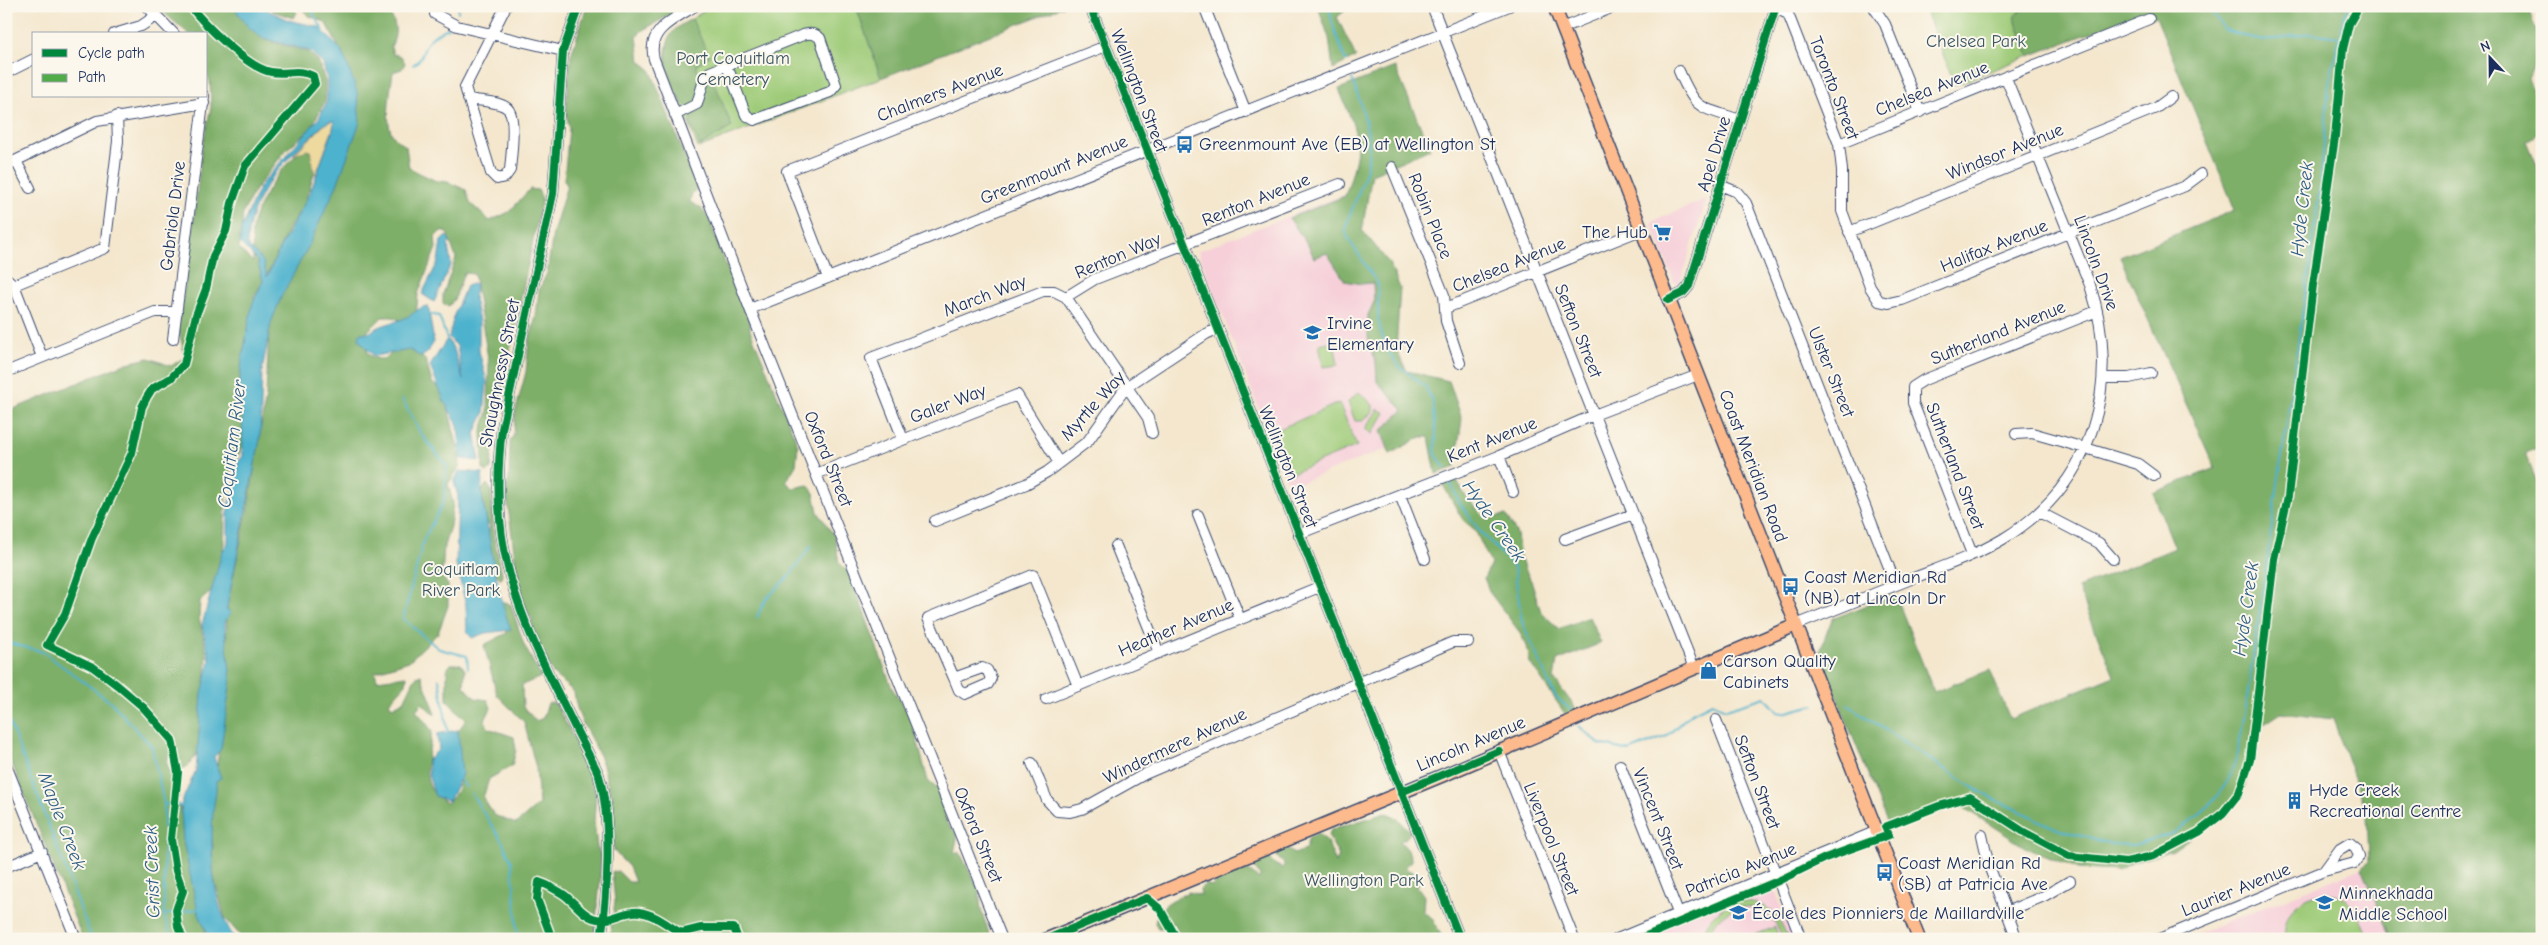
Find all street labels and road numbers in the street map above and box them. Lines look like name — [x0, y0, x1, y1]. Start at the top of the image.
street label: Wellington Street — [1106, 27, 1172, 156]
street label: Toronto Street — [1805, 33, 1864, 143]
street label: Chelsea Avenue — [1872, 57, 1992, 121]
street label: Chalmers Avenue — [874, 59, 1006, 127]
street label: Apel Drive — [1693, 114, 1735, 194]
street label: Windsor Avenue — [1944, 119, 2066, 185]
street label: Greenmount Avenue — [977, 131, 1131, 209]
street label: Gabriola Drive — [156, 160, 190, 272]
street label: Renton Avenue — [1199, 169, 1313, 231]
street label: Robin Place — [1403, 170, 1457, 262]
street label: Lincoln Drive — [2069, 212, 2123, 314]
street label: Halifax Avenue — [1937, 215, 2051, 277]
street label: Renton Way — [1072, 228, 1165, 284]
street label: Chelsea Avenue — [1449, 233, 1569, 297]
street label: March Way — [941, 270, 1030, 321]
street label: Sefton Street — [1550, 281, 1607, 382]
street label: Shaughnessy Street — [475, 296, 525, 449]
street label: Sutherland Avenue — [1927, 296, 2069, 370]
street label: Ulster Street — [1803, 324, 1859, 421]
street label: Myrtle Way — [1056, 366, 1130, 445]
street label: Galer Way — [907, 380, 990, 428]
street label: Coast Meridian Road — [1714, 387, 1792, 545]
street label: Sutherland Street — [1921, 400, 1989, 533]
street label: Wellington Street — [1254, 403, 1322, 532]
street label: Oxford Street — [799, 408, 857, 511]
street label: Kent Avenue — [1444, 412, 1540, 468]
street label: Heather Avenue — [1115, 594, 1237, 662]
street label: Windermere Avenue — [1100, 704, 1250, 788]
street label: Lincoln Avenue — [1414, 712, 1528, 776]
street label: Sefton Street — [1729, 732, 1785, 833]
street label: Vincent Street — [1628, 765, 1688, 874]
street label: Liverpool Street — [1519, 779, 1584, 899]
street label: Oxford Street — [949, 784, 1007, 887]
street label: Patricia Avenue — [1682, 838, 1800, 902]
street label: Laurier Avenue — [2179, 859, 2293, 921]

